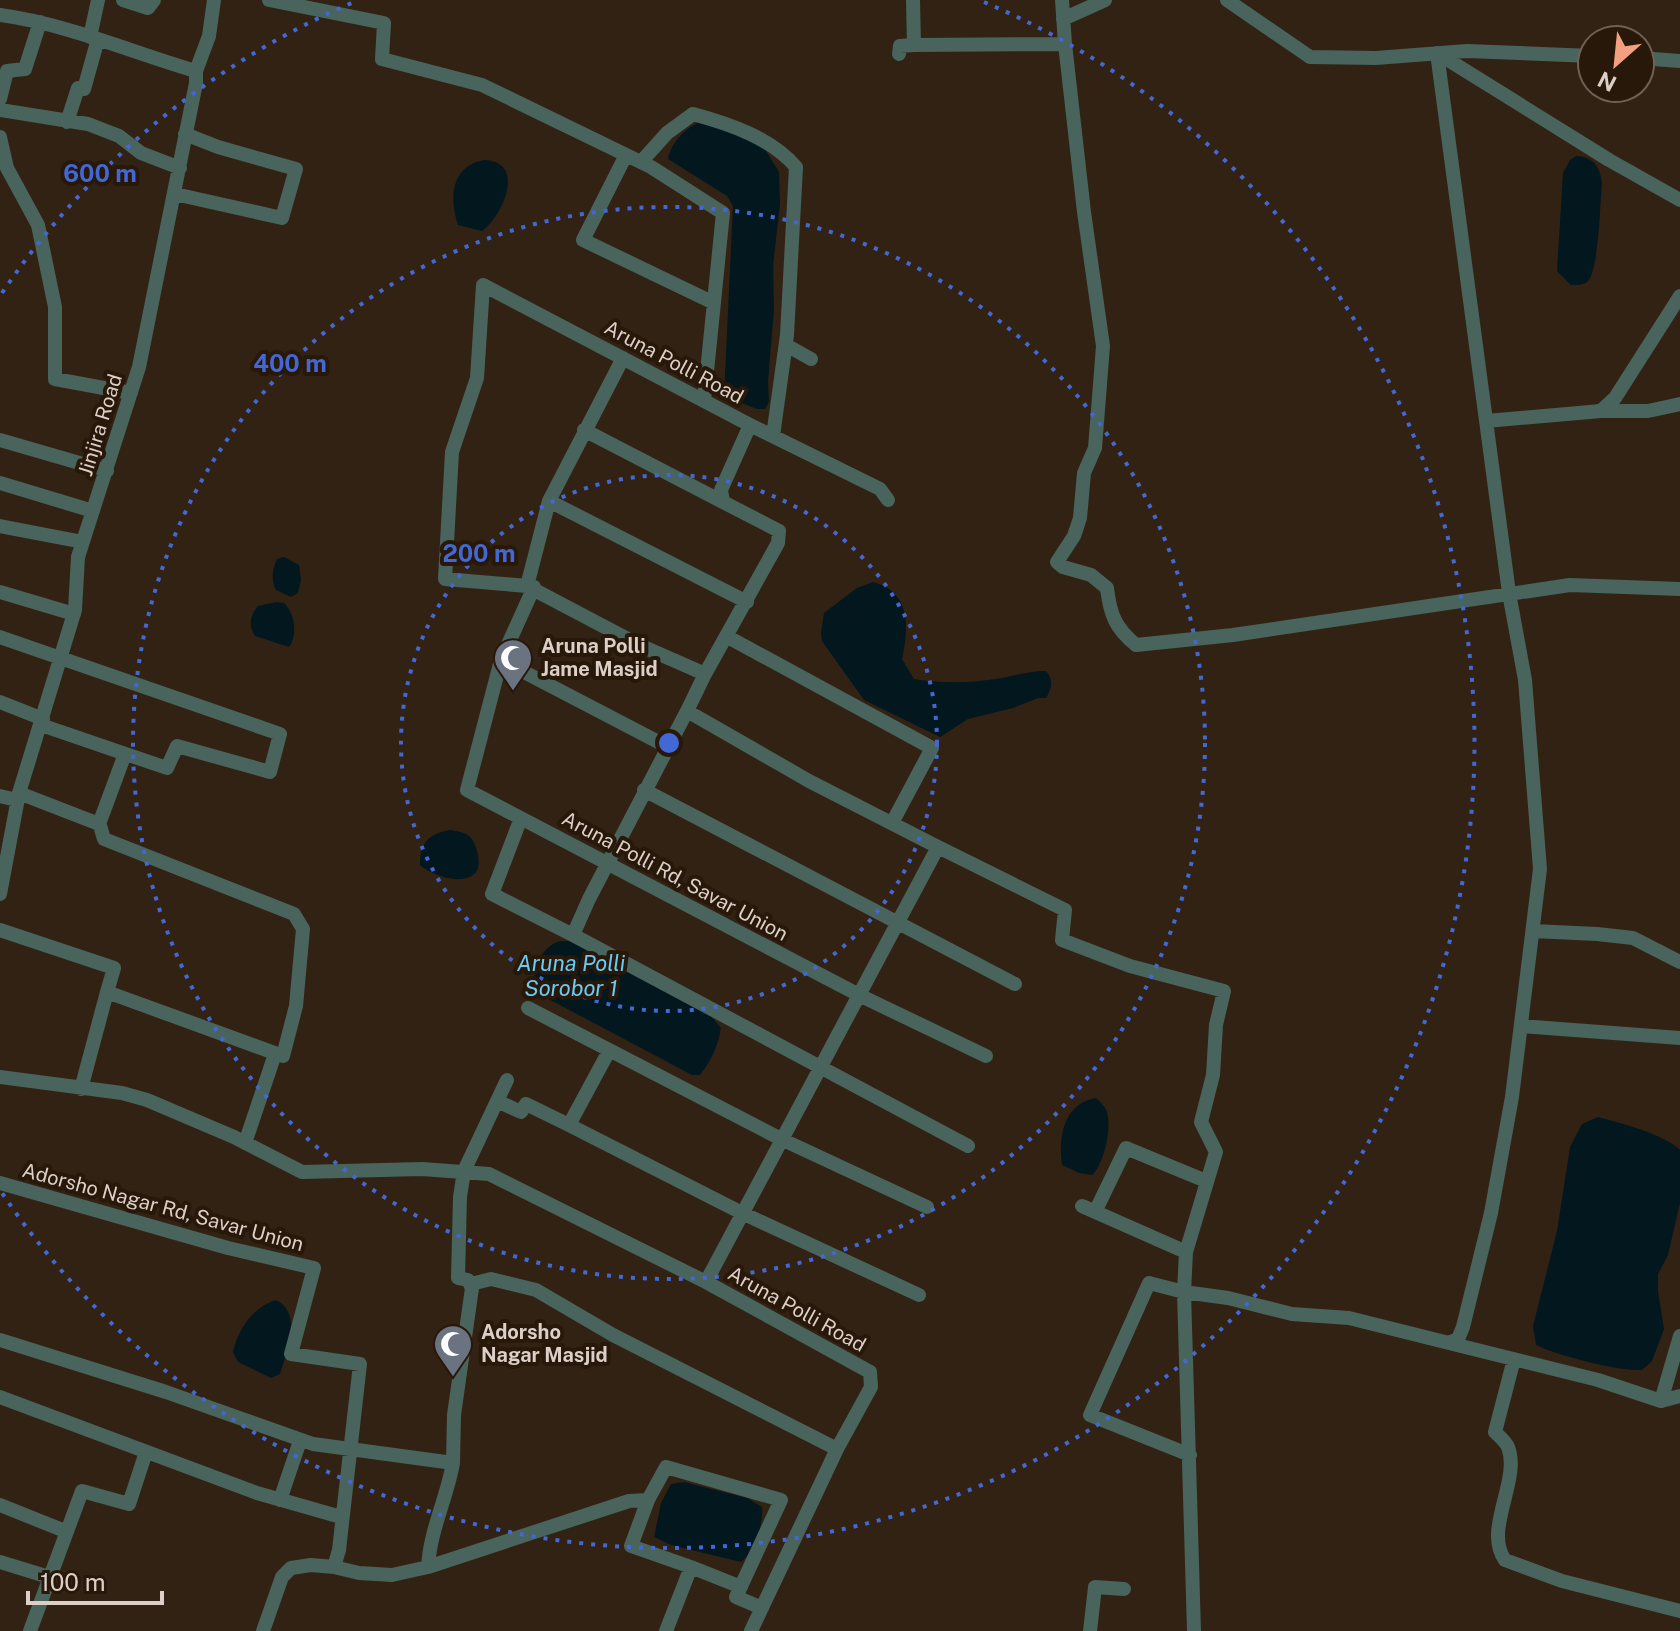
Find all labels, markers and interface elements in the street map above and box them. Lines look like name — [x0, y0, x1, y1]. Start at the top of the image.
north arrow — [1576, 24, 1656, 104]
text: N — [1593, 66, 1620, 97]
text: 600 m — [63, 159, 137, 187]
street label: Aruna Polli Road — [600, 315, 748, 409]
text: 400 m — [253, 349, 327, 377]
street label: Jinjira Road — [73, 371, 127, 479]
text: 200 m — [442, 539, 516, 567]
place label: Aruna Polli Jame Masjid — [541, 634, 658, 681]
mosque icon: Aruna Polli Jame Masjid — [492, 637, 534, 692]
centre of rings — [655, 729, 683, 757]
street label: Aruna Polli Rd, Savar Union — [558, 806, 792, 946]
water label: Aruna Polli Sorobor 1 — [517, 950, 626, 1001]
street label: Adorsho Nagar Rd, Savar Union — [20, 1158, 306, 1256]
street label: Aruna Polli Road — [724, 1261, 870, 1357]
place label: Adorsho Nagar Masjid — [481, 1320, 608, 1367]
mosque icon: Adorsho Nagar Masjid — [432, 1323, 474, 1378]
scale bar — [28, 1555, 162, 1605]
text: 100 m — [40, 1568, 106, 1596]

